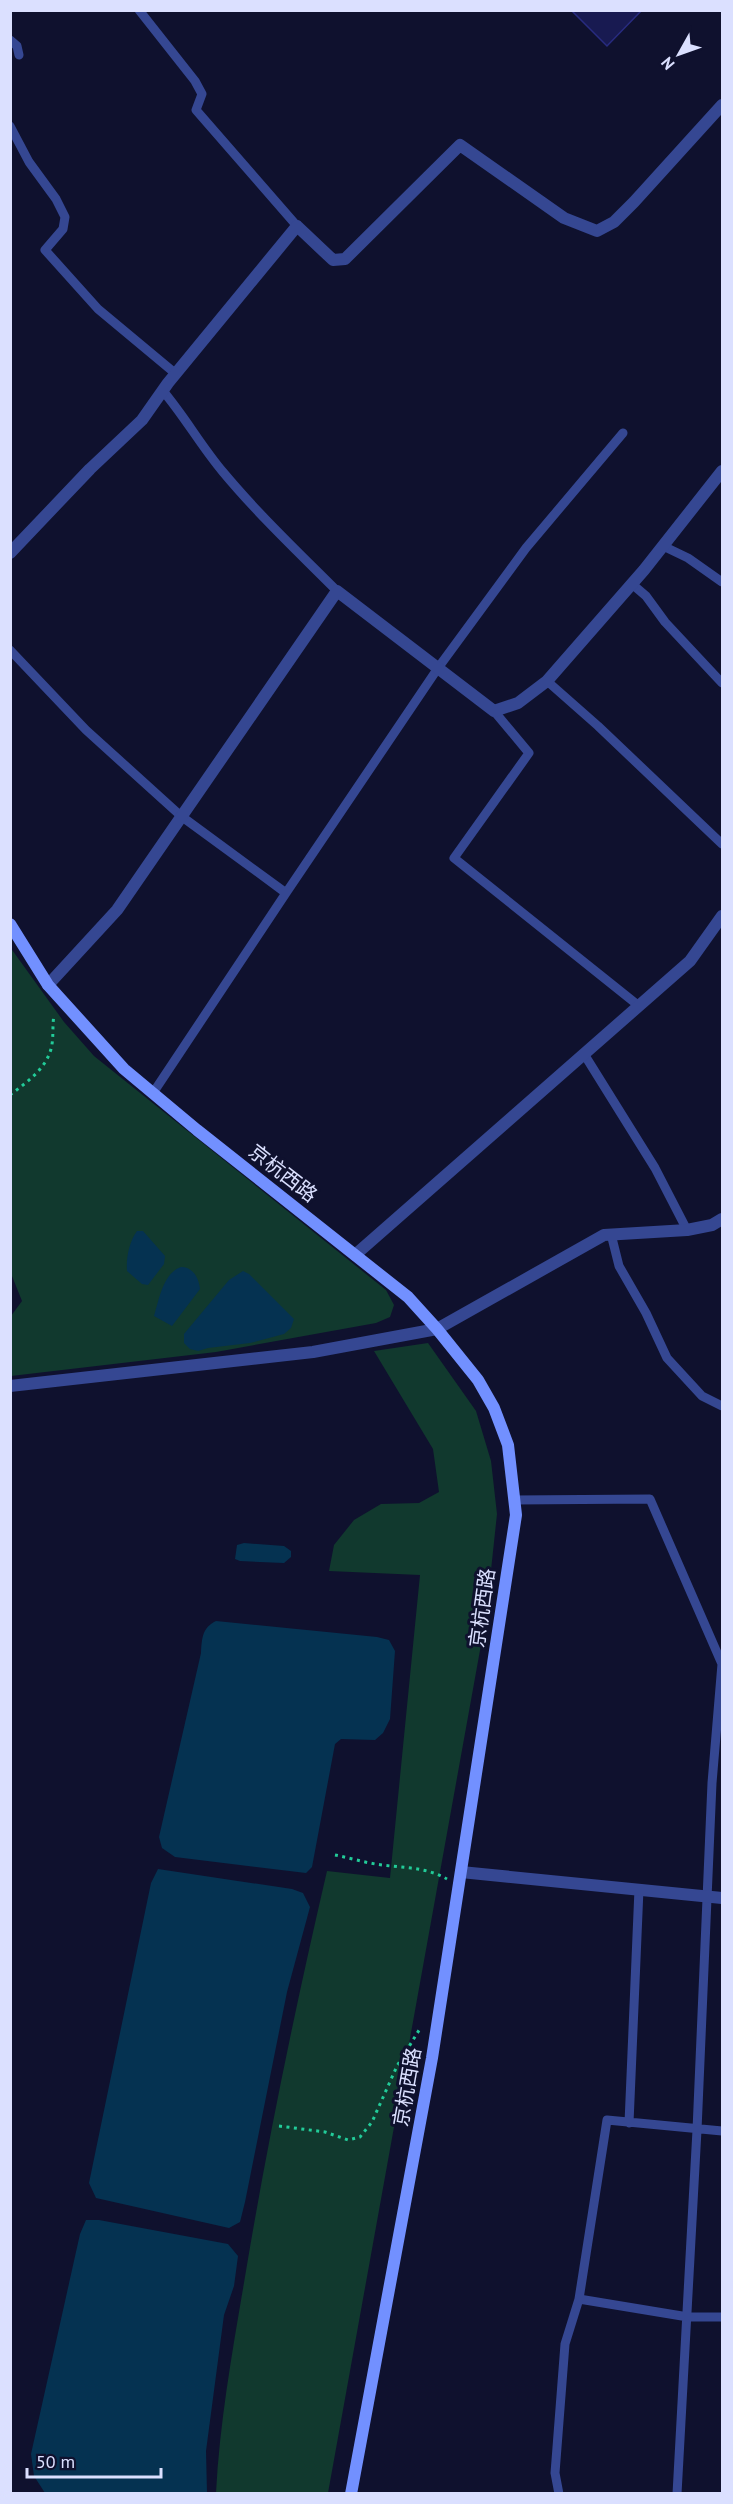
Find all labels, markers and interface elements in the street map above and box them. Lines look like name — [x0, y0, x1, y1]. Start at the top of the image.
north arrow — [649, 24, 709, 84]
text: N — [656, 53, 679, 74]
street label: 京杭西路 — [243, 1138, 323, 1208]
street label: 京杭西路 — [464, 1567, 500, 1649]
street label: 京杭西路 — [387, 2045, 427, 2129]
scale bar — [27, 2441, 160, 2479]
text: 50 m — [36, 2450, 75, 2473]

